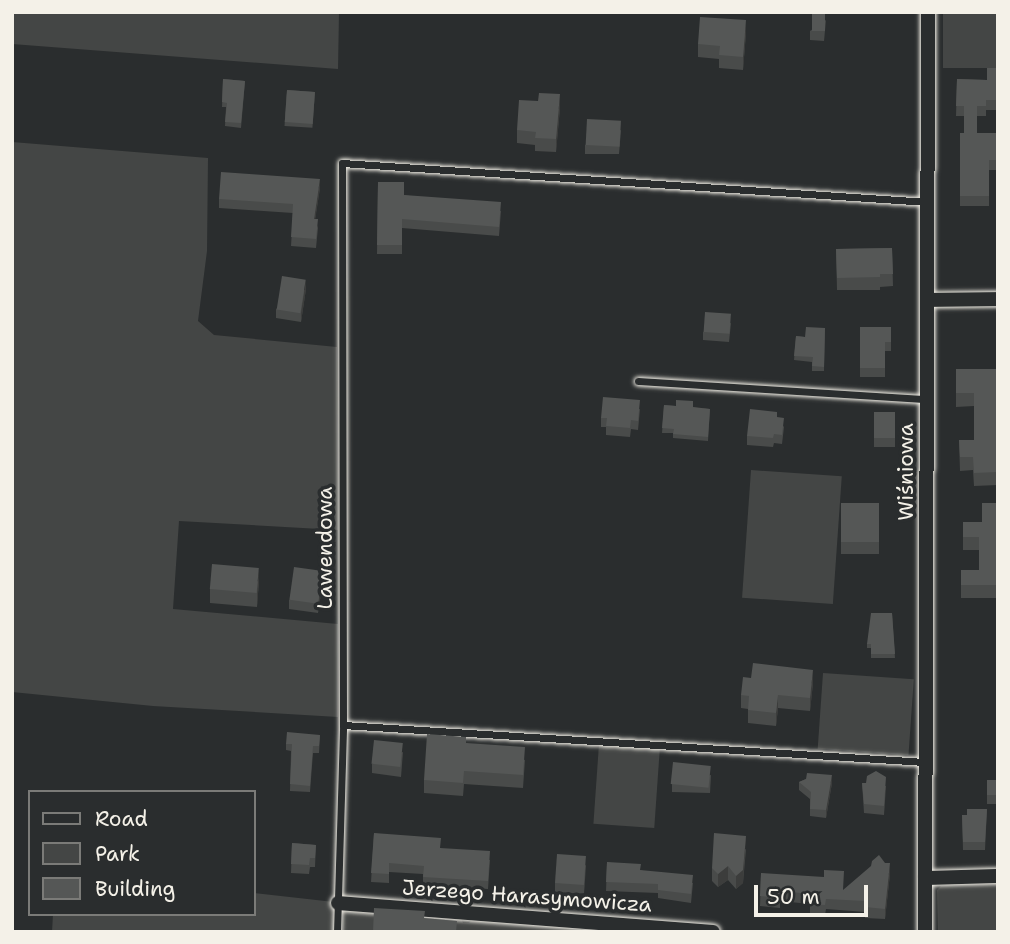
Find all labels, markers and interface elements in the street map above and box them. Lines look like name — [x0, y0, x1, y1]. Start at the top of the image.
street label: Wiśniowa — [893, 423, 919, 521]
street label: Lawendowa — [312, 487, 338, 609]
legend — [28, 790, 256, 916]
text: Road — [95, 805, 148, 833]
text: Park — [95, 840, 140, 868]
scale bar — [758, 870, 872, 914]
text: Building — [95, 875, 175, 903]
street label: Jerzego Harasymowicza — [401, 875, 653, 917]
text: 50 m — [767, 883, 820, 911]

